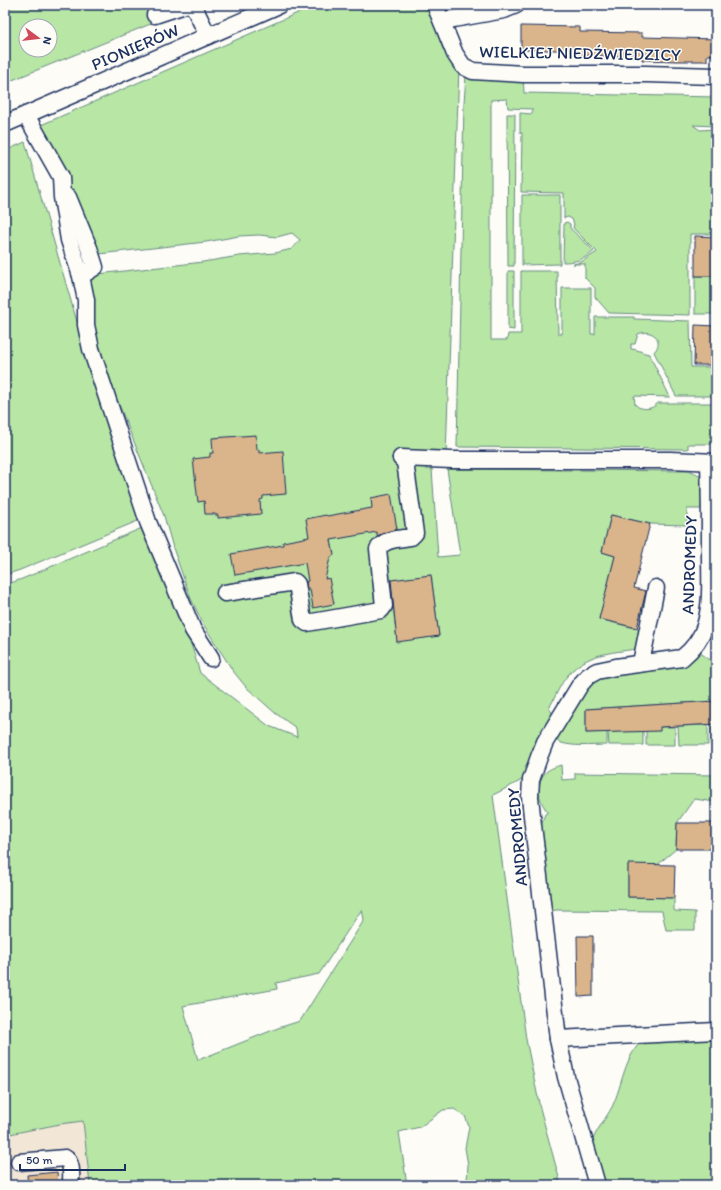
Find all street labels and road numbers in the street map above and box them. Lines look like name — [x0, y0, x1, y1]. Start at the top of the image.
street label: PIONIERÓW — [88, 19, 182, 74]
street label: WIELKIEJ NIEDŹWIEDZICY — [479, 41, 681, 65]
street label: ANDROMEDY — [677, 515, 701, 615]
street label: ANDROMEDY — [503, 786, 531, 887]

